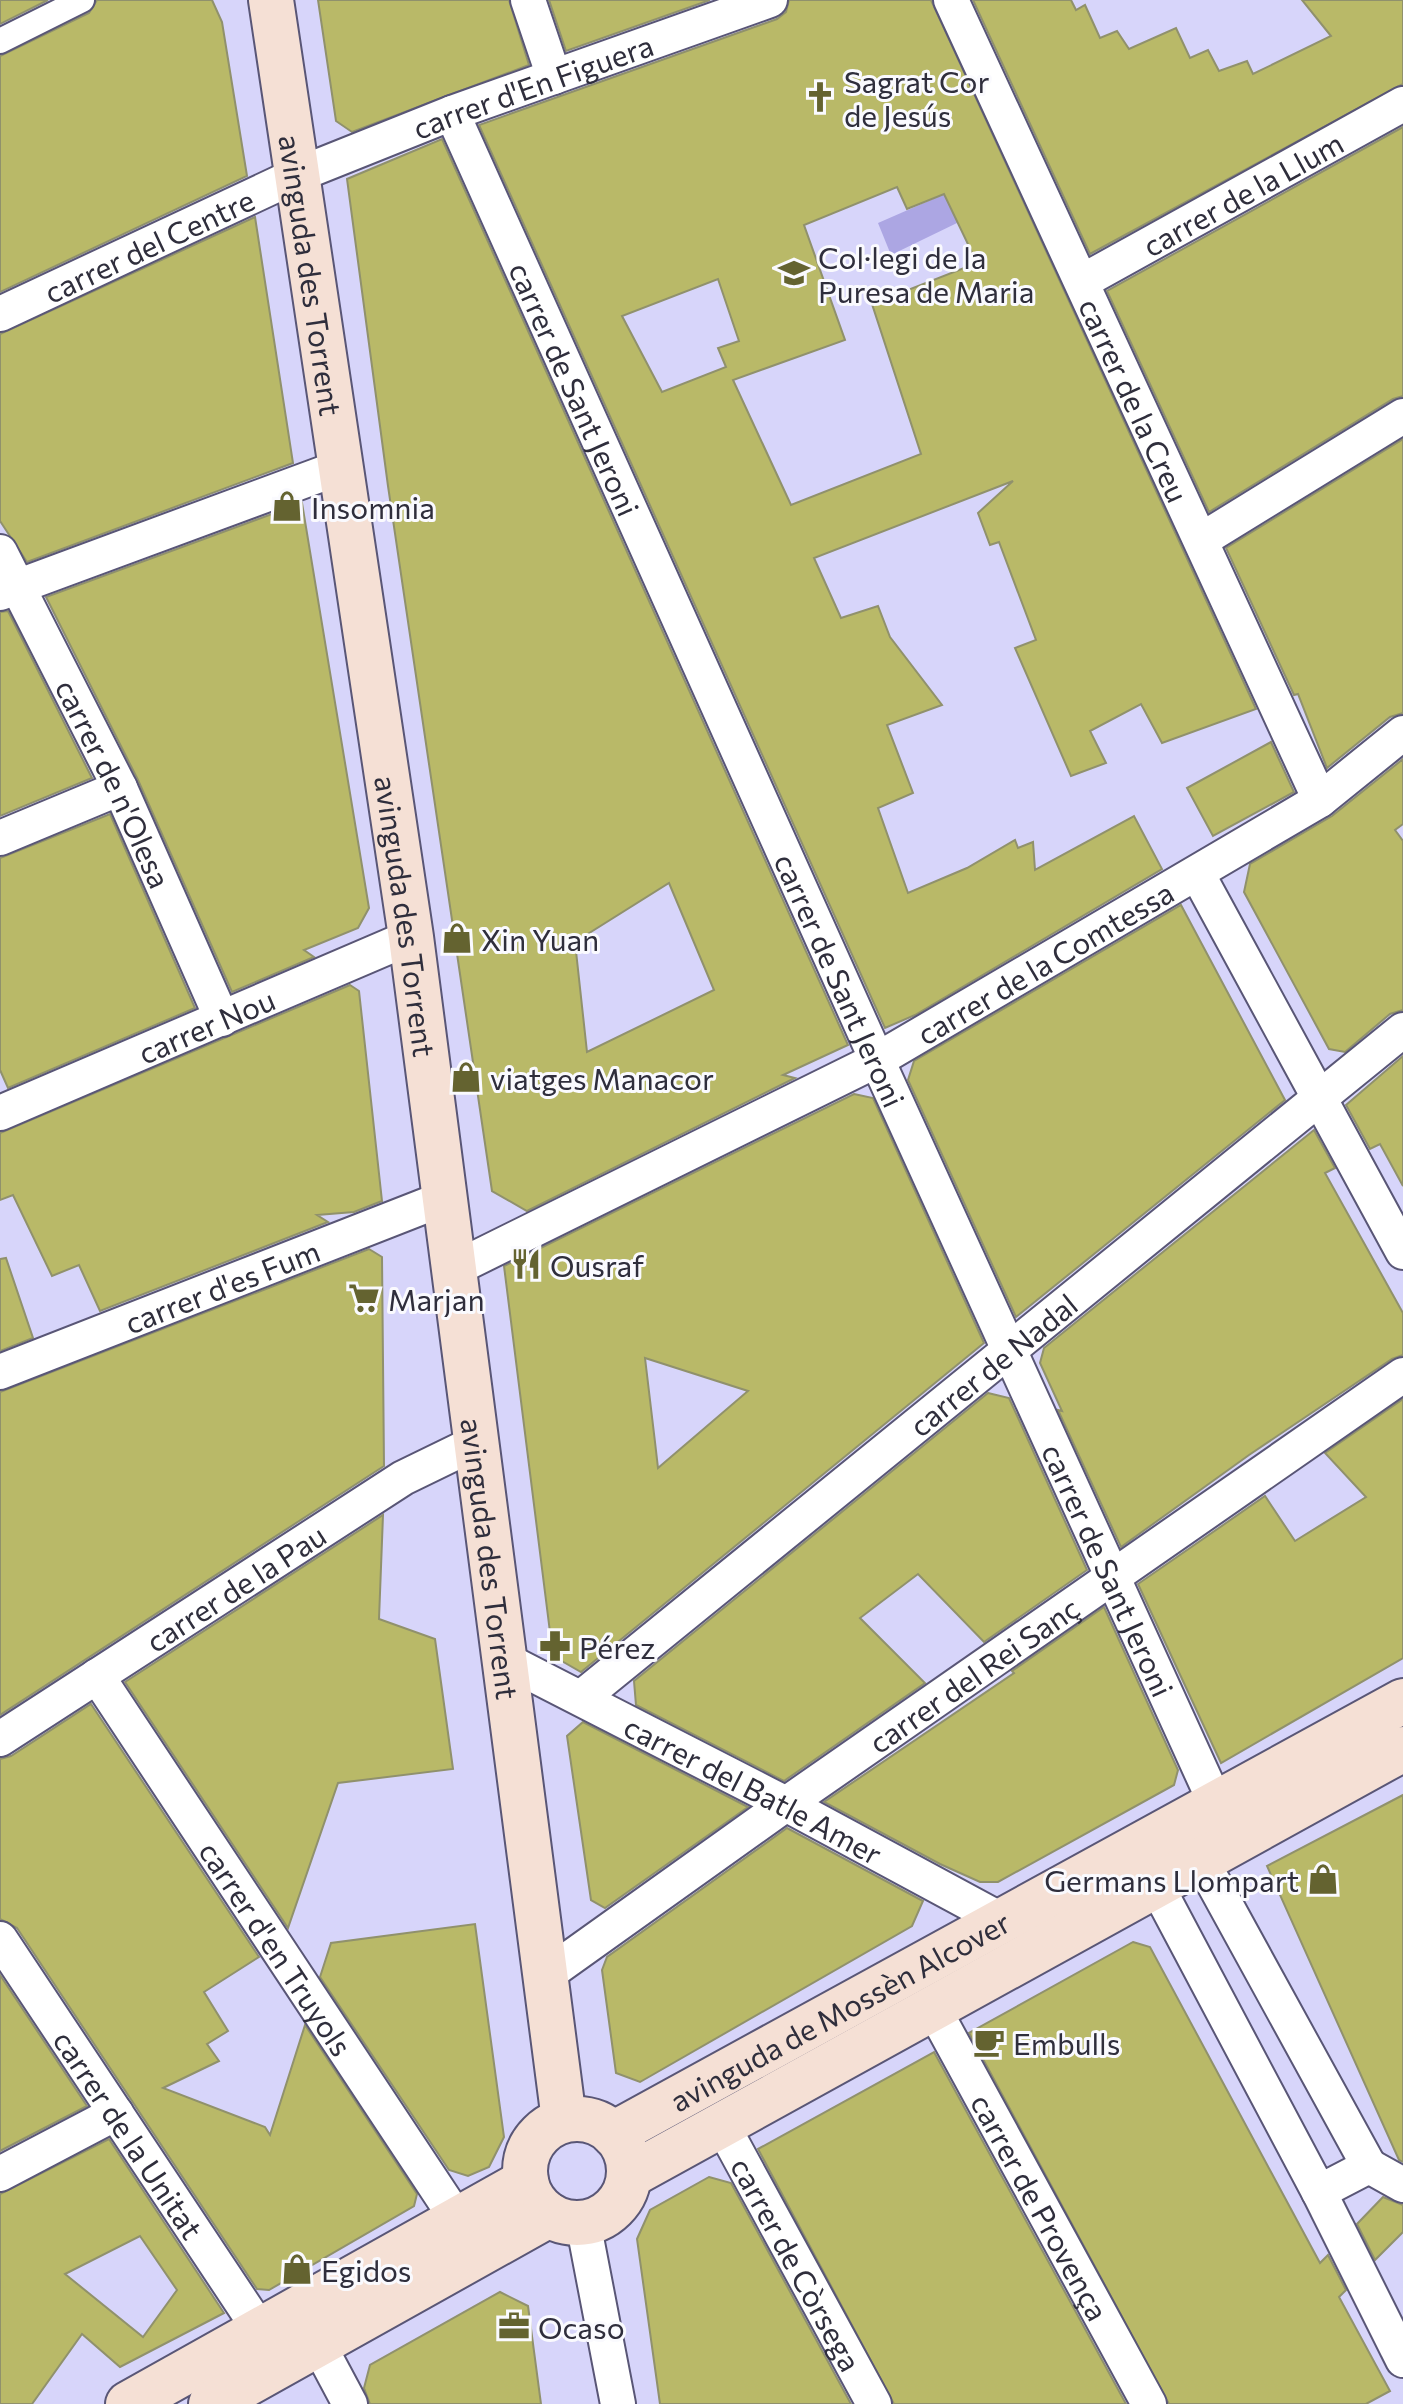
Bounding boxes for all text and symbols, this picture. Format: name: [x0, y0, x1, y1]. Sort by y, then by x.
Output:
street label: carrer d'En Figuera: [407, 25, 658, 146]
place label: Sagrat Cor de Jesús: [844, 62, 989, 133]
church icon: Sagrat Cor de Jesús: [803, 80, 837, 114]
street label: carrer de la Llum: [1136, 123, 1349, 263]
street label: avinguda des Torrent: [273, 132, 351, 418]
street label: carrer del Centre: [38, 180, 259, 309]
place label: Col·legi de la Puresa de Maria: [818, 238, 1034, 309]
street label: carrer de Sant Jeroni: [503, 256, 649, 521]
school or university icon: Col·legi de la Puresa de Maria: [777, 256, 811, 290]
street label: carrer de la Creu: [1072, 292, 1198, 507]
place label: Insomnia: [311, 488, 435, 525]
shop icon: Insomnia: [270, 489, 304, 523]
street label: carrer de n'Olesa: [49, 672, 180, 893]
street label: avinguda des Torrent: [369, 773, 445, 1059]
street label: carrer de Sant Jeroni: [768, 847, 914, 1112]
street label: carrer de la Comtessa: [910, 872, 1179, 1051]
place label: Xin Yuan: [481, 920, 599, 957]
shop icon: Xin Yuan: [440, 921, 474, 955]
street label: carrer Nou: [132, 979, 280, 1070]
place label: viatges Manacor: [490, 1059, 714, 1096]
shop icon: viatges Manacor: [449, 1060, 483, 1094]
street label: carrer d'es Fum: [119, 1231, 324, 1340]
place label: Ousraf: [550, 1246, 644, 1283]
restaurant icon: Ousraf: [509, 1247, 543, 1281]
place label: Marjan: [388, 1280, 485, 1317]
supermarket icon: Marjan: [347, 1281, 381, 1315]
street label: carrer de Nadal: [901, 1285, 1084, 1443]
street label: avinguda des Torrent: [455, 1415, 528, 1701]
street label: carrer de Sant Jeroni: [1036, 1437, 1183, 1702]
street label: carrer de la Pau: [138, 1515, 332, 1659]
street label: carrer del Rei Sanç: [861, 1588, 1085, 1760]
place label: Pérez: [579, 1628, 655, 1665]
pharmacy icon: Pérez: [538, 1629, 572, 1663]
street label: carrer del Batle Amer: [619, 1706, 889, 1871]
street label: carrer d'en Truyols: [193, 1834, 361, 2062]
place label: Germans Llompart: [1044, 1861, 1299, 1898]
shop icon: Germans Llompart: [1306, 1862, 1340, 1896]
street label: avinguda de Mossèn Alcover: [663, 1902, 1016, 2118]
street label: carrer de la Unitat: [47, 2023, 212, 2245]
place label: Embulls: [1013, 2024, 1120, 2061]
cafe icon: Embulls: [972, 2025, 1006, 2059]
street label: carrer de Provença: [964, 2087, 1118, 2326]
street label: carrer de Còrsega: [724, 2151, 871, 2377]
place label: Egidos: [321, 2251, 411, 2288]
shop icon: Egidos: [280, 2252, 314, 2286]
place label: Ocaso: [538, 2308, 625, 2345]
office icon: Ocaso: [497, 2309, 531, 2343]

